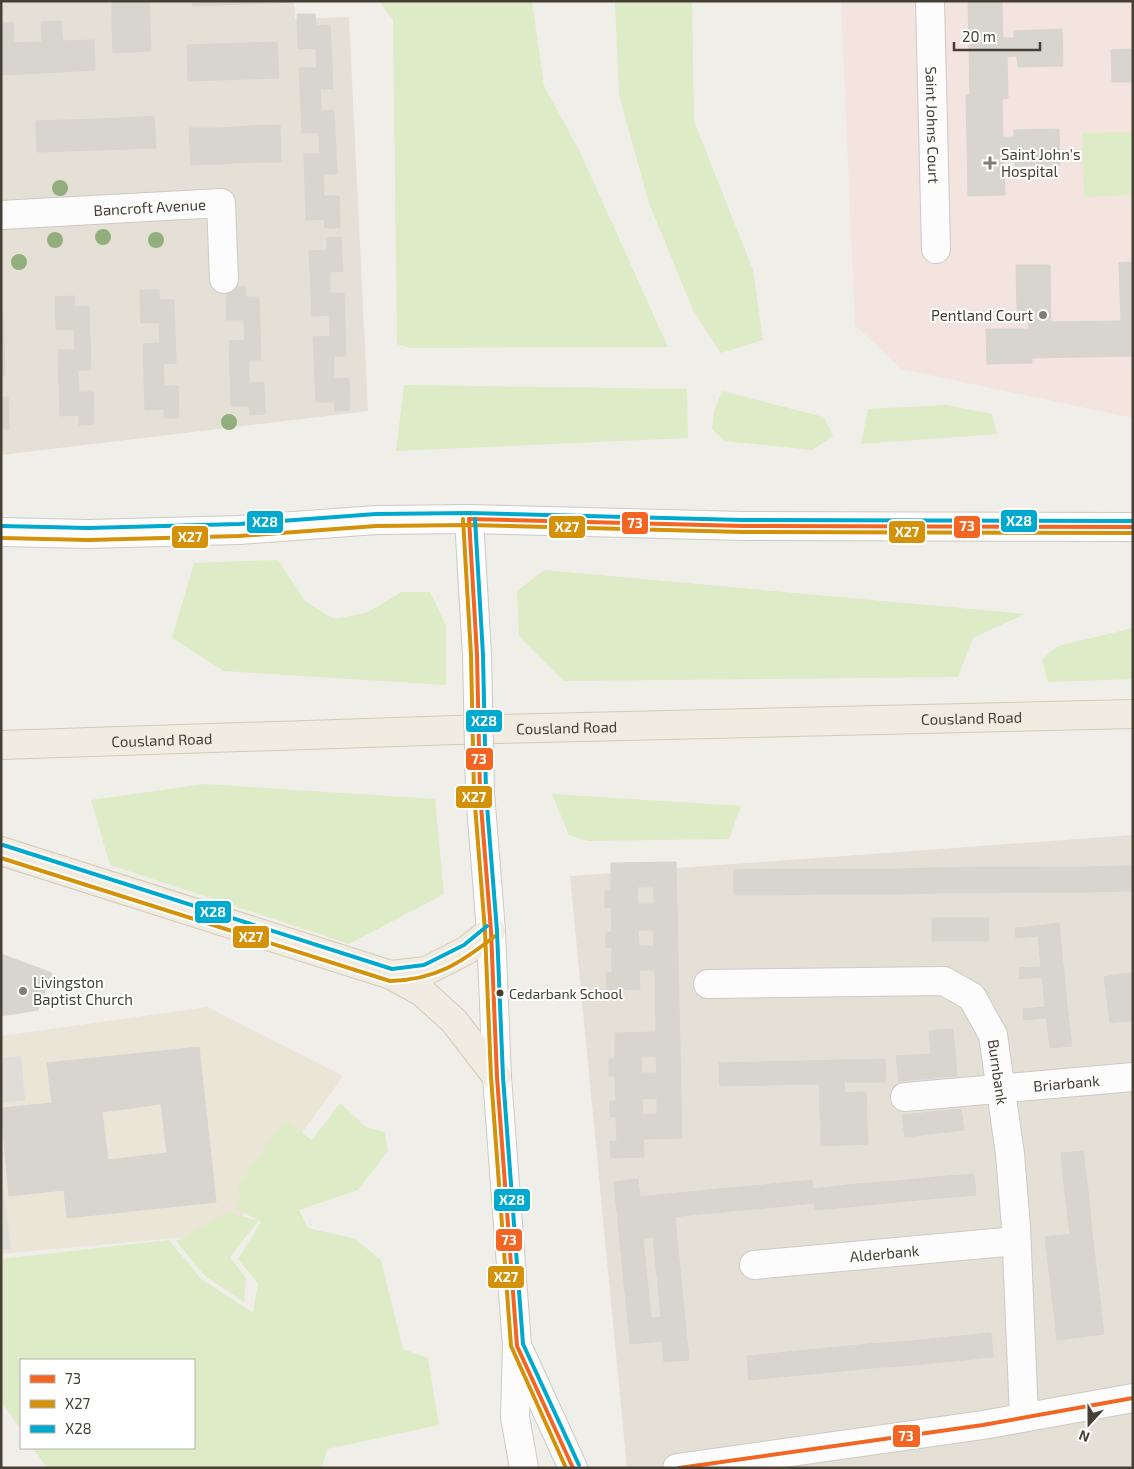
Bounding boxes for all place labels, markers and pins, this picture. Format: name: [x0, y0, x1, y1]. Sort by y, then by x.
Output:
place label: Saint John's Hospital: [1001, 145, 1081, 180]
marker: Saint John's Hospital: [983, 156, 997, 170]
place label: Pentland Court: [931, 306, 1033, 324]
marker: Pentland Court: [1037, 309, 1049, 321]
place label: Livingston Baptist Church: [33, 973, 133, 1008]
marker: Livingston Baptist Church: [17, 985, 29, 997]
place label: Cedarbank School: [509, 985, 623, 1002]
marker: Cedarbank School: [495, 988, 505, 998]

